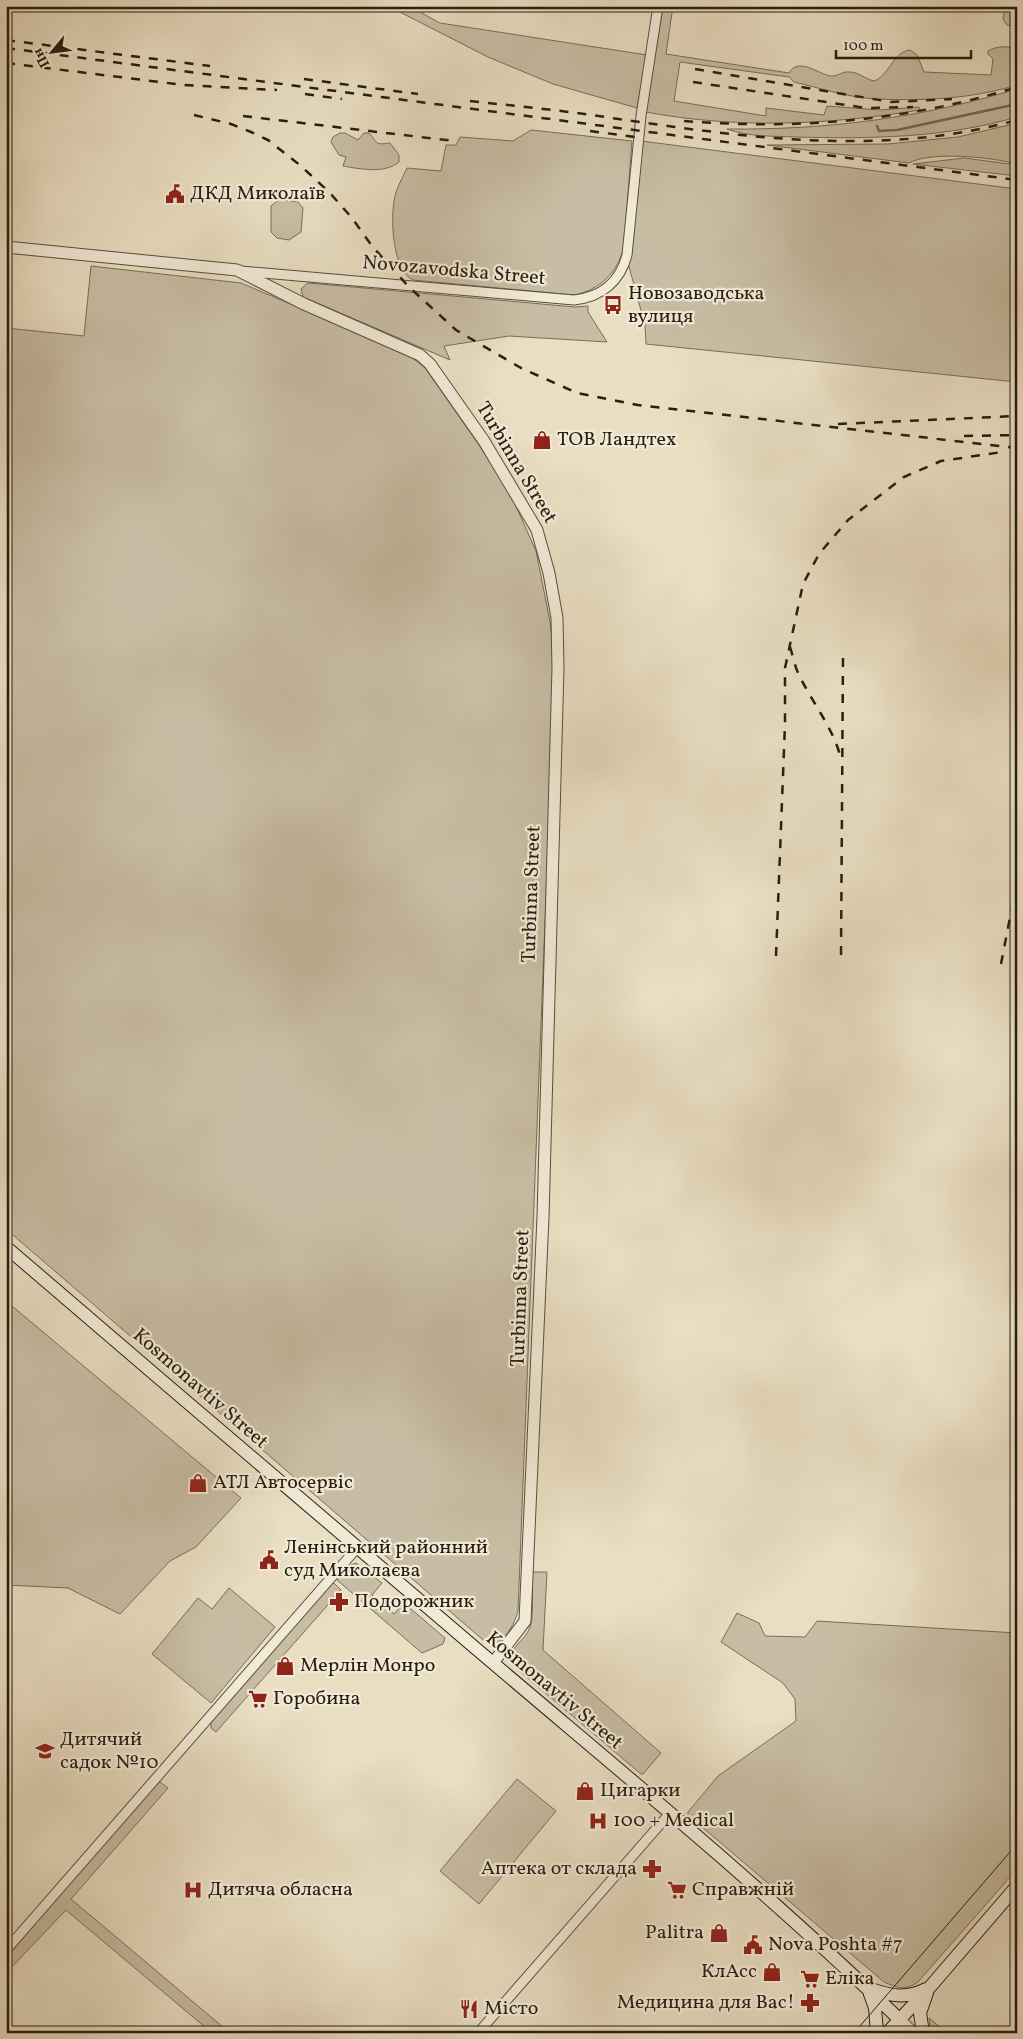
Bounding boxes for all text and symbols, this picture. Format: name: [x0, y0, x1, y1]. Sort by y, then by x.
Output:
north arrow: [28, 28, 78, 78]
scale bar: [836, 28, 970, 60]
text: 100 m: [843, 36, 883, 57]
text: Пн: [29, 44, 55, 71]
place label: ДКД Миколаїв: [190, 180, 325, 208]
public building icon: ДКД Миколаїв: [164, 183, 186, 205]
street label: Novozavodska Street: [361, 249, 547, 293]
place label: Новозаводська вулиця: [628, 280, 764, 331]
bus stop icon: Новозаводська вулиця: [602, 294, 624, 316]
street label: Turbinna Street: [469, 397, 563, 529]
place label: ТОВ Ландтех: [557, 426, 676, 454]
shop icon: ТОВ Ландтех: [531, 429, 553, 451]
street label: Turbinna Street: [516, 825, 548, 963]
street label: Turbinna Street: [505, 1229, 537, 1367]
street label: Kosmonavtiv Street: [126, 1322, 274, 1456]
place label: АТЛ Автосервіс: [213, 1469, 353, 1497]
shop icon: АТЛ Автосервіс: [187, 1472, 209, 1494]
place label: Ленінський районний суд Миколаєва: [284, 1534, 488, 1585]
public building icon: Ленінський районний суд Миколаєва: [258, 1549, 280, 1571]
place label: Подорожник: [354, 1588, 474, 1616]
pharmacy icon: Подорожник: [328, 1591, 350, 1613]
street label: Kosmonavtiv Street: [479, 1625, 629, 1757]
place label: Мерлін Монро: [300, 1652, 435, 1680]
shop icon: Мерлін Монро: [274, 1655, 296, 1677]
place label: Горобина: [273, 1685, 360, 1713]
supermarket icon: Горобина: [247, 1688, 269, 1710]
place label: Дитячий садок №10: [60, 1726, 159, 1777]
school or university icon: Дитячий садок №10: [34, 1740, 56, 1762]
place label: Цигарки: [600, 1777, 680, 1805]
shop icon: Цигарки: [574, 1780, 596, 1802]
place label: 100 + Medical: [613, 1807, 734, 1835]
hospital icon: 100 + Medical: [587, 1810, 609, 1832]
place label: Аптека от склада: [481, 1855, 637, 1883]
pharmacy icon: Аптека от склада: [641, 1858, 663, 1880]
place label: Дитяча обласна: [208, 1876, 353, 1904]
place label: Справжній: [692, 1876, 794, 1904]
hospital icon: Дитяча обласна: [182, 1879, 204, 1901]
supermarket icon: Справжній: [666, 1879, 688, 1901]
place label: Palitra: [645, 1919, 704, 1947]
shop icon: Palitra: [708, 1922, 730, 1944]
place label: Nova Poshta #7: [768, 1931, 903, 1959]
public building icon: Nova Poshta #7: [742, 1934, 764, 1956]
place label: КлАсс: [701, 1958, 757, 1986]
shop icon: КлАсс: [761, 1961, 783, 1983]
place label: Еліка: [825, 1965, 875, 1993]
supermarket icon: Еліка: [799, 1968, 821, 1990]
place label: Медицина для Вас!: [617, 1989, 795, 2017]
pharmacy icon: Медицина для Вас!: [799, 1992, 821, 2014]
place label: Місто: [484, 1995, 538, 2023]
restaurant icon: Місто: [458, 1998, 480, 2020]

